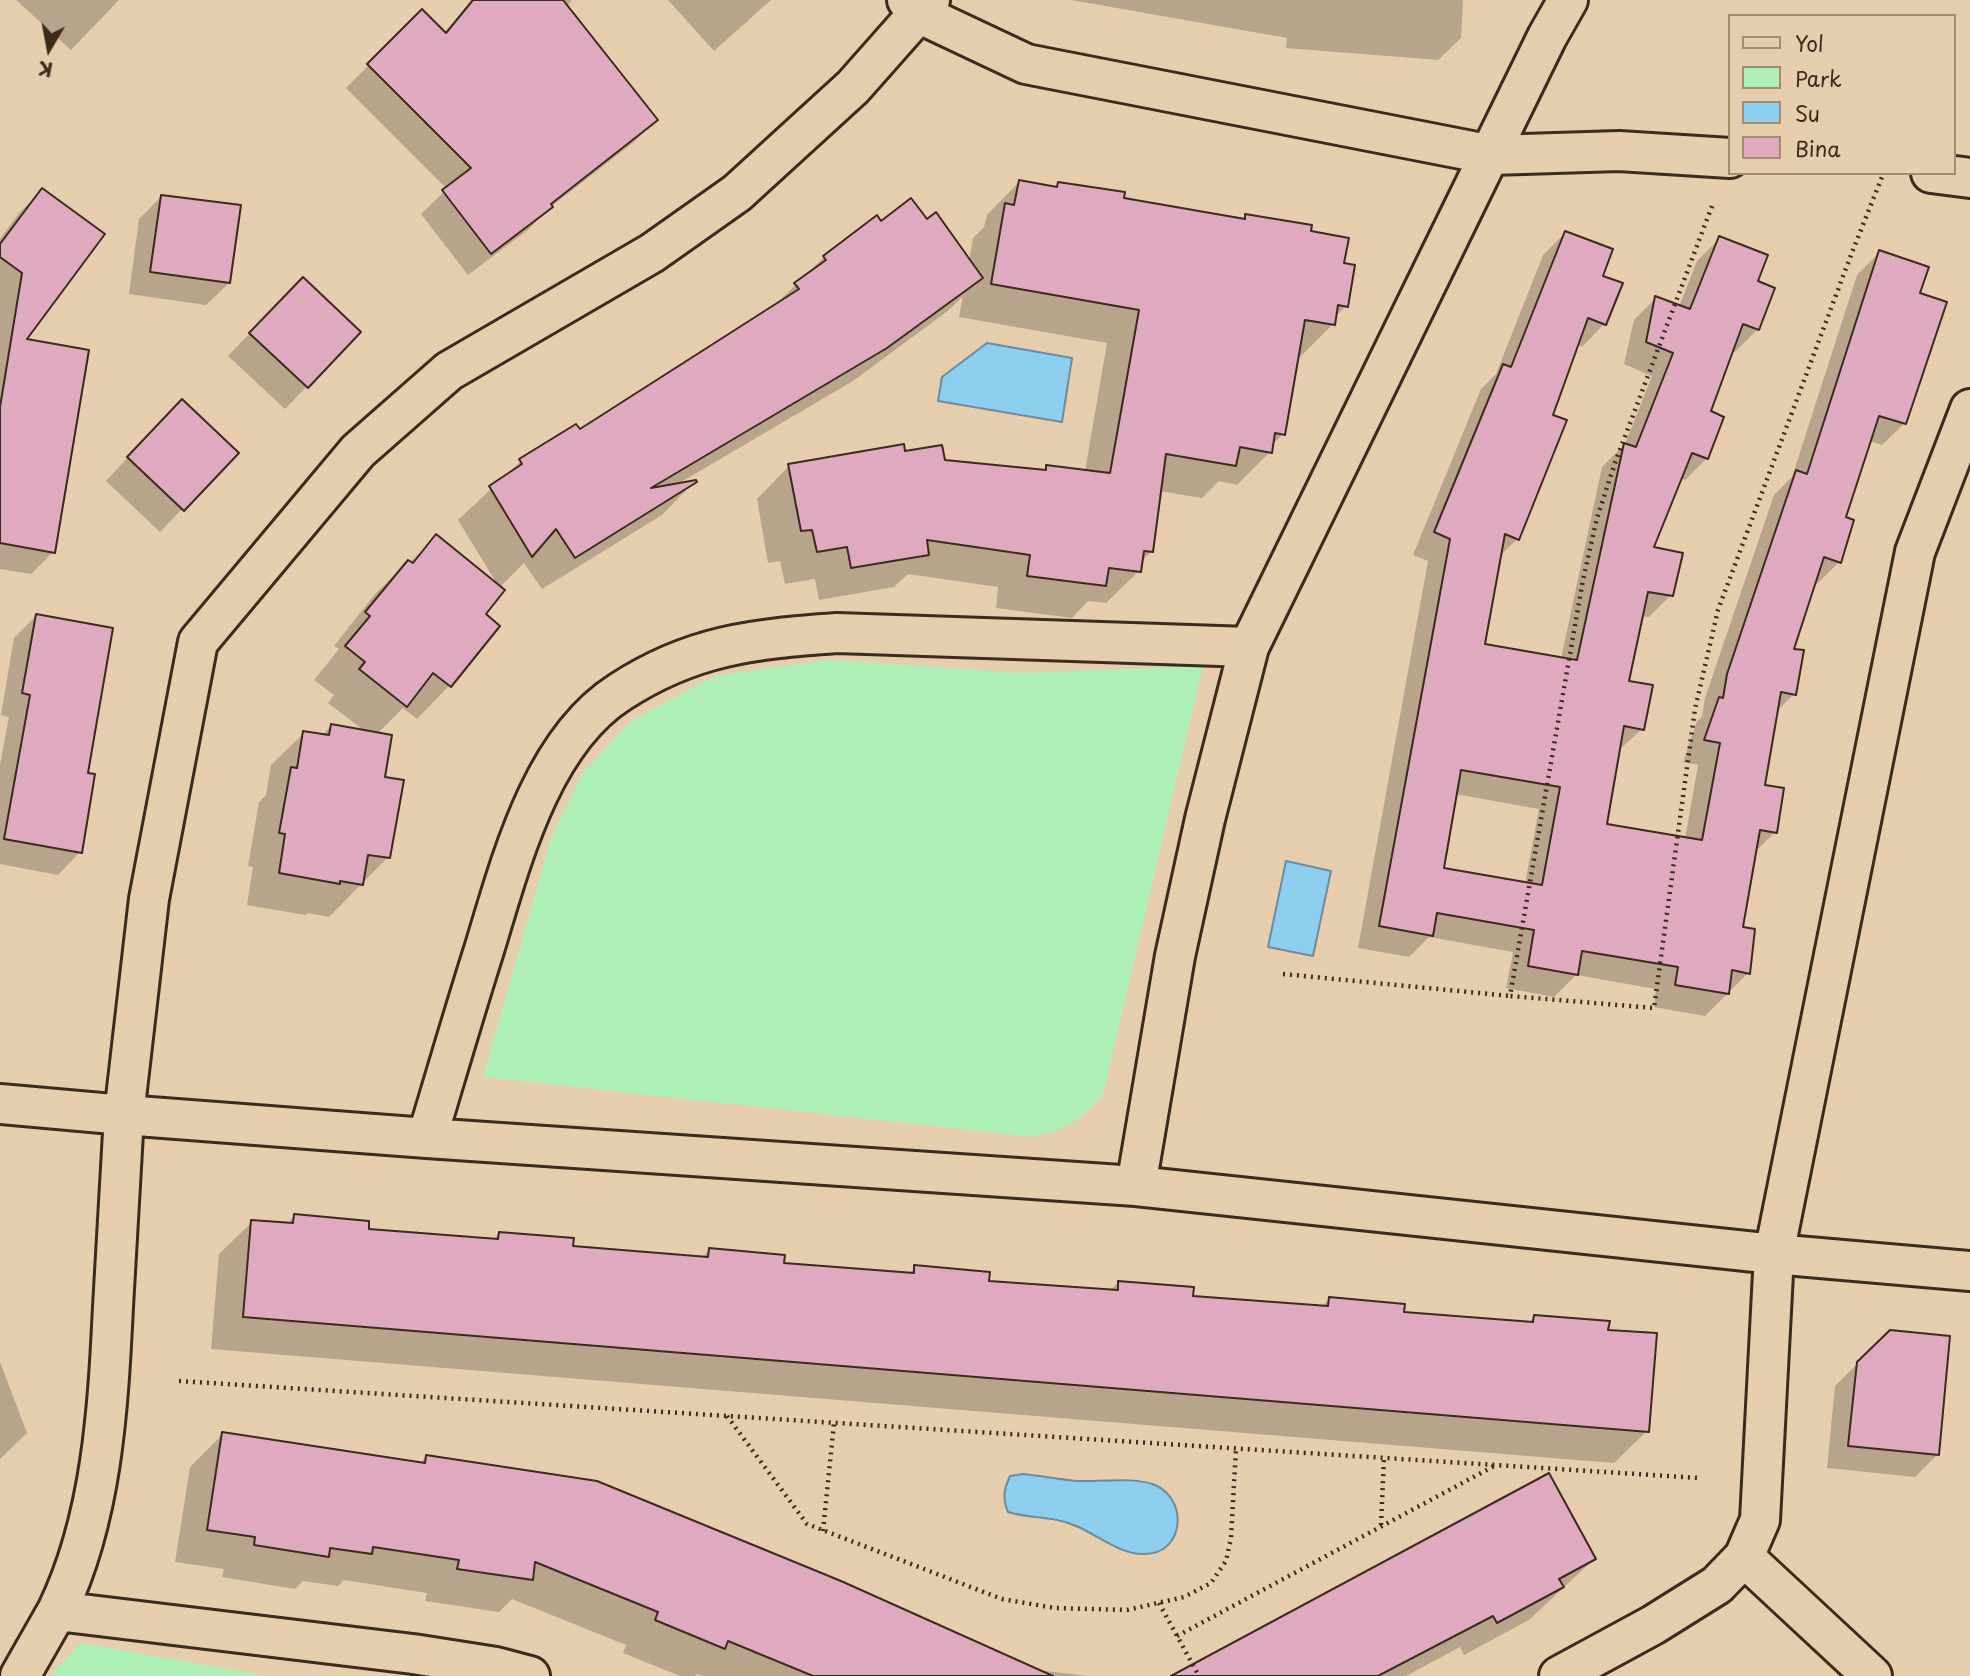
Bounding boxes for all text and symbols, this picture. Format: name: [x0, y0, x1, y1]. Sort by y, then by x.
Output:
north arrow: [14, 14, 84, 84]
legend: [1728, 14, 1956, 175]
text: Yol: [1795, 27, 1824, 59]
text: K: [36, 55, 55, 85]
text: Park: [1795, 62, 1842, 94]
text: Su: [1795, 97, 1820, 129]
text: Bina: [1795, 132, 1840, 164]

